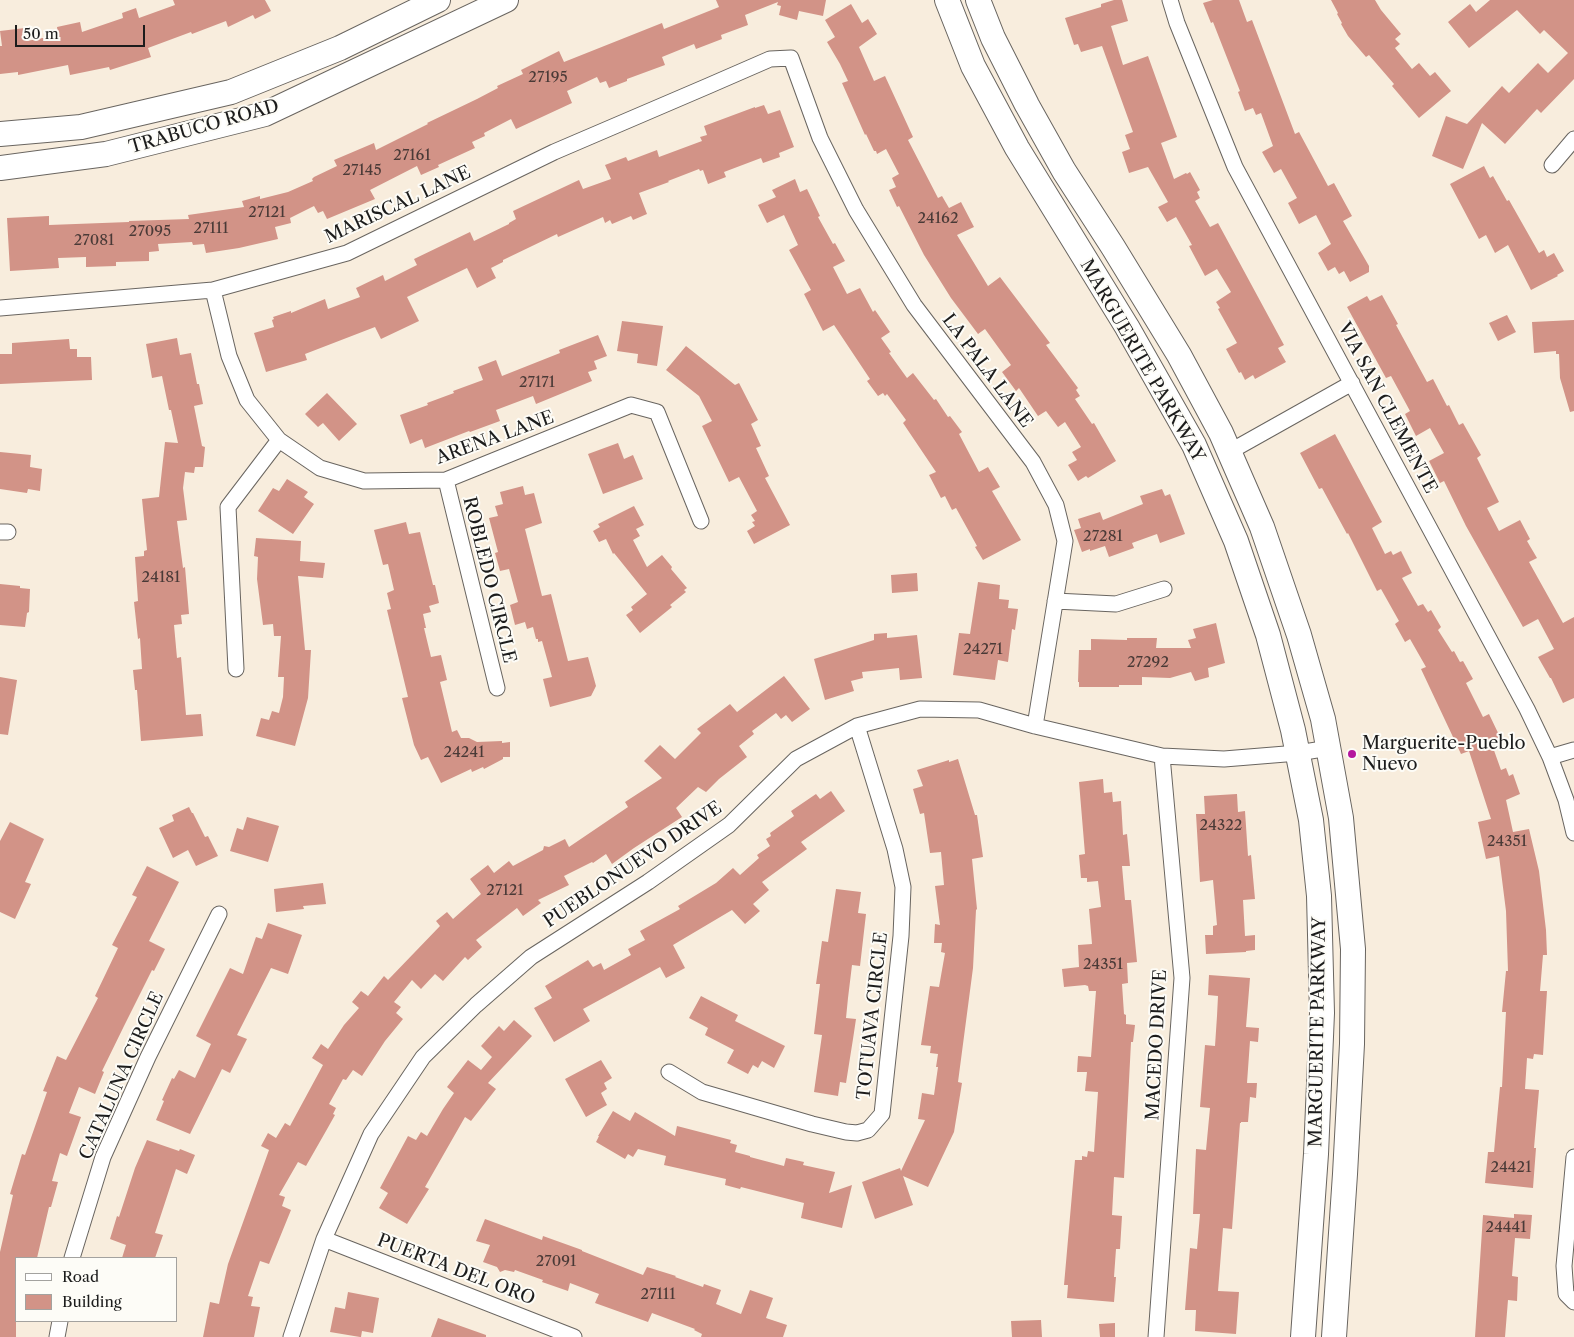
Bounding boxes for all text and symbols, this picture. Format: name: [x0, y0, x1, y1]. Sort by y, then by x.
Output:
scale bar: [18, 15, 148, 47]
text: 50 m: [23, 24, 59, 43]
house number: 27195: [528, 69, 568, 87]
street label: TRABUCO ROAD: [126, 95, 282, 159]
house number: 27161: [393, 147, 431, 165]
street label: MARISCAL LANE: [322, 162, 474, 248]
house number: 27145: [342, 162, 382, 180]
house number: 27121: [248, 204, 286, 222]
house number: 24162: [917, 210, 959, 228]
house number: 27111: [194, 220, 228, 238]
house number: 27095: [129, 223, 171, 241]
house number: 27081: [74, 232, 114, 250]
street label: MARGUERITE PARKWAY: [1075, 256, 1209, 466]
street label: LA PALA LANE: [937, 310, 1037, 432]
street label: VIA SAN CLEMENTE: [1333, 319, 1441, 497]
house number: 27171: [519, 374, 555, 392]
street label: ARENA LANE: [433, 407, 557, 469]
street label: ROBLEDO CIRCLE: [458, 495, 520, 665]
house number: 27281: [1083, 528, 1123, 546]
house number: 24181: [142, 569, 180, 587]
house number: 24271: [963, 641, 1003, 659]
house number: 27292: [1127, 654, 1169, 672]
place label: Marguerite-Pueblo Nuevo: [1362, 733, 1526, 776]
house number: 24241: [444, 744, 484, 762]
marker: Marguerite-Pueblo Nuevo: [1346, 748, 1358, 760]
street label: PUEBLONUEVO DRIVE: [540, 797, 726, 933]
house number: 24322: [1200, 817, 1242, 835]
house number: 24351: [1487, 833, 1527, 851]
house number: 27121: [486, 882, 524, 900]
street label: MARGUERITE PARKWAY: [1305, 917, 1331, 1147]
street label: TOTUAVA CIRCLE: [853, 931, 893, 1101]
house number: 24351: [1083, 956, 1123, 974]
street label: MACEDO DRIVE: [1142, 969, 1172, 1121]
street label: CATALUNA CIRCLE: [75, 989, 169, 1163]
house number: 24421: [1491, 1159, 1531, 1177]
house number: 24441: [1486, 1219, 1526, 1237]
street label: PUERTA DEL ORO: [374, 1230, 538, 1310]
house number: 27091: [536, 1253, 576, 1271]
legend: [15, 1257, 178, 1322]
text: Road: [62, 1267, 99, 1286]
house number: 27111: [641, 1286, 675, 1304]
text: Building: [62, 1292, 122, 1311]

